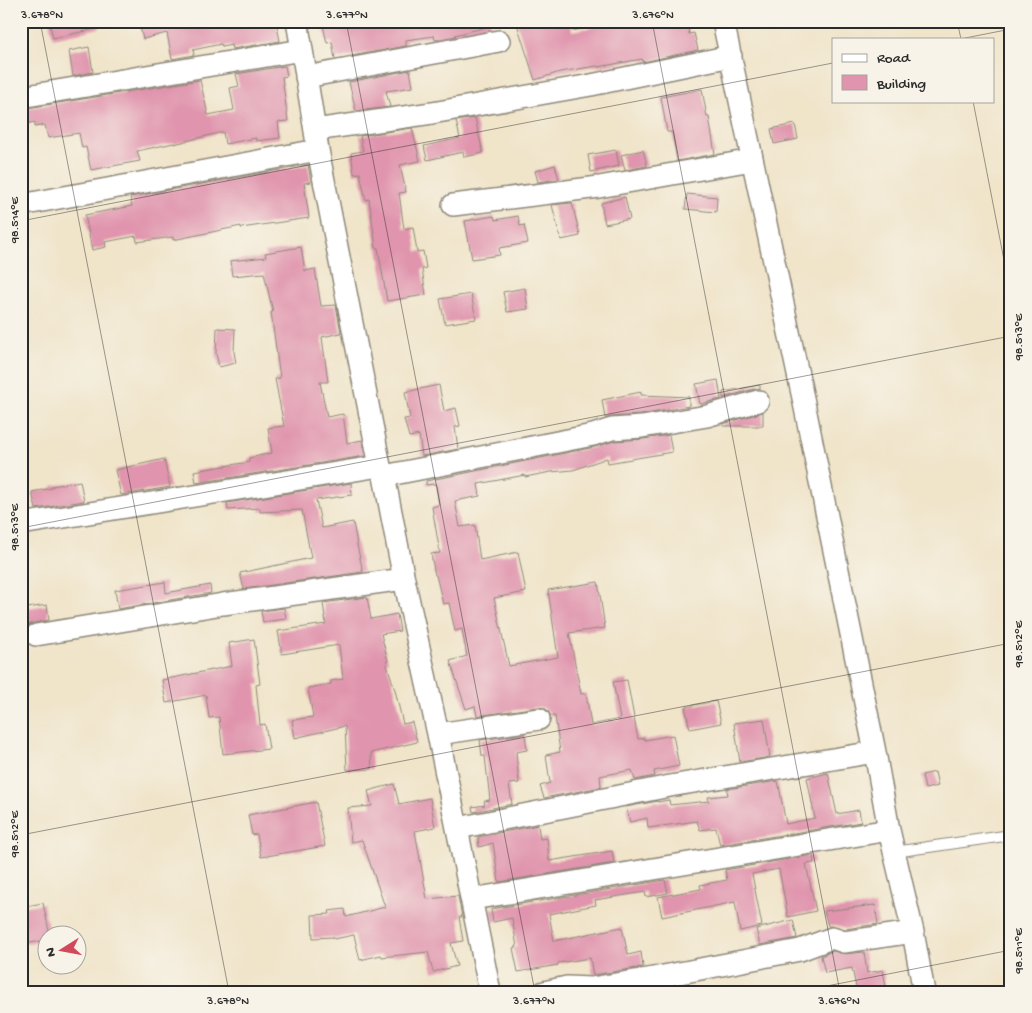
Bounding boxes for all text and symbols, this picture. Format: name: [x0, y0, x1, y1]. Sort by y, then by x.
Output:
text: 3.678°N: [20, 9, 63, 23]
text: 3.677°N: [325, 9, 368, 23]
text: 3.676°N: [631, 9, 674, 23]
legend: [832, 38, 994, 102]
text: Road: [877, 50, 911, 68]
text: Building: [876, 76, 926, 94]
text: 98.514°E: [9, 196, 23, 244]
text: 98.513°E: [1013, 313, 1027, 361]
text: 98.513°E: [9, 503, 23, 551]
text: 98.512°E: [1013, 620, 1027, 668]
text: 98.512°E: [9, 810, 23, 858]
north arrow: [38, 926, 88, 976]
text: 98.511°E: [1013, 928, 1027, 975]
text: N: [42, 946, 61, 958]
text: 3.678°N: [206, 995, 249, 1009]
text: 3.677°N: [512, 995, 555, 1009]
text: 3.676°N: [817, 995, 860, 1009]

